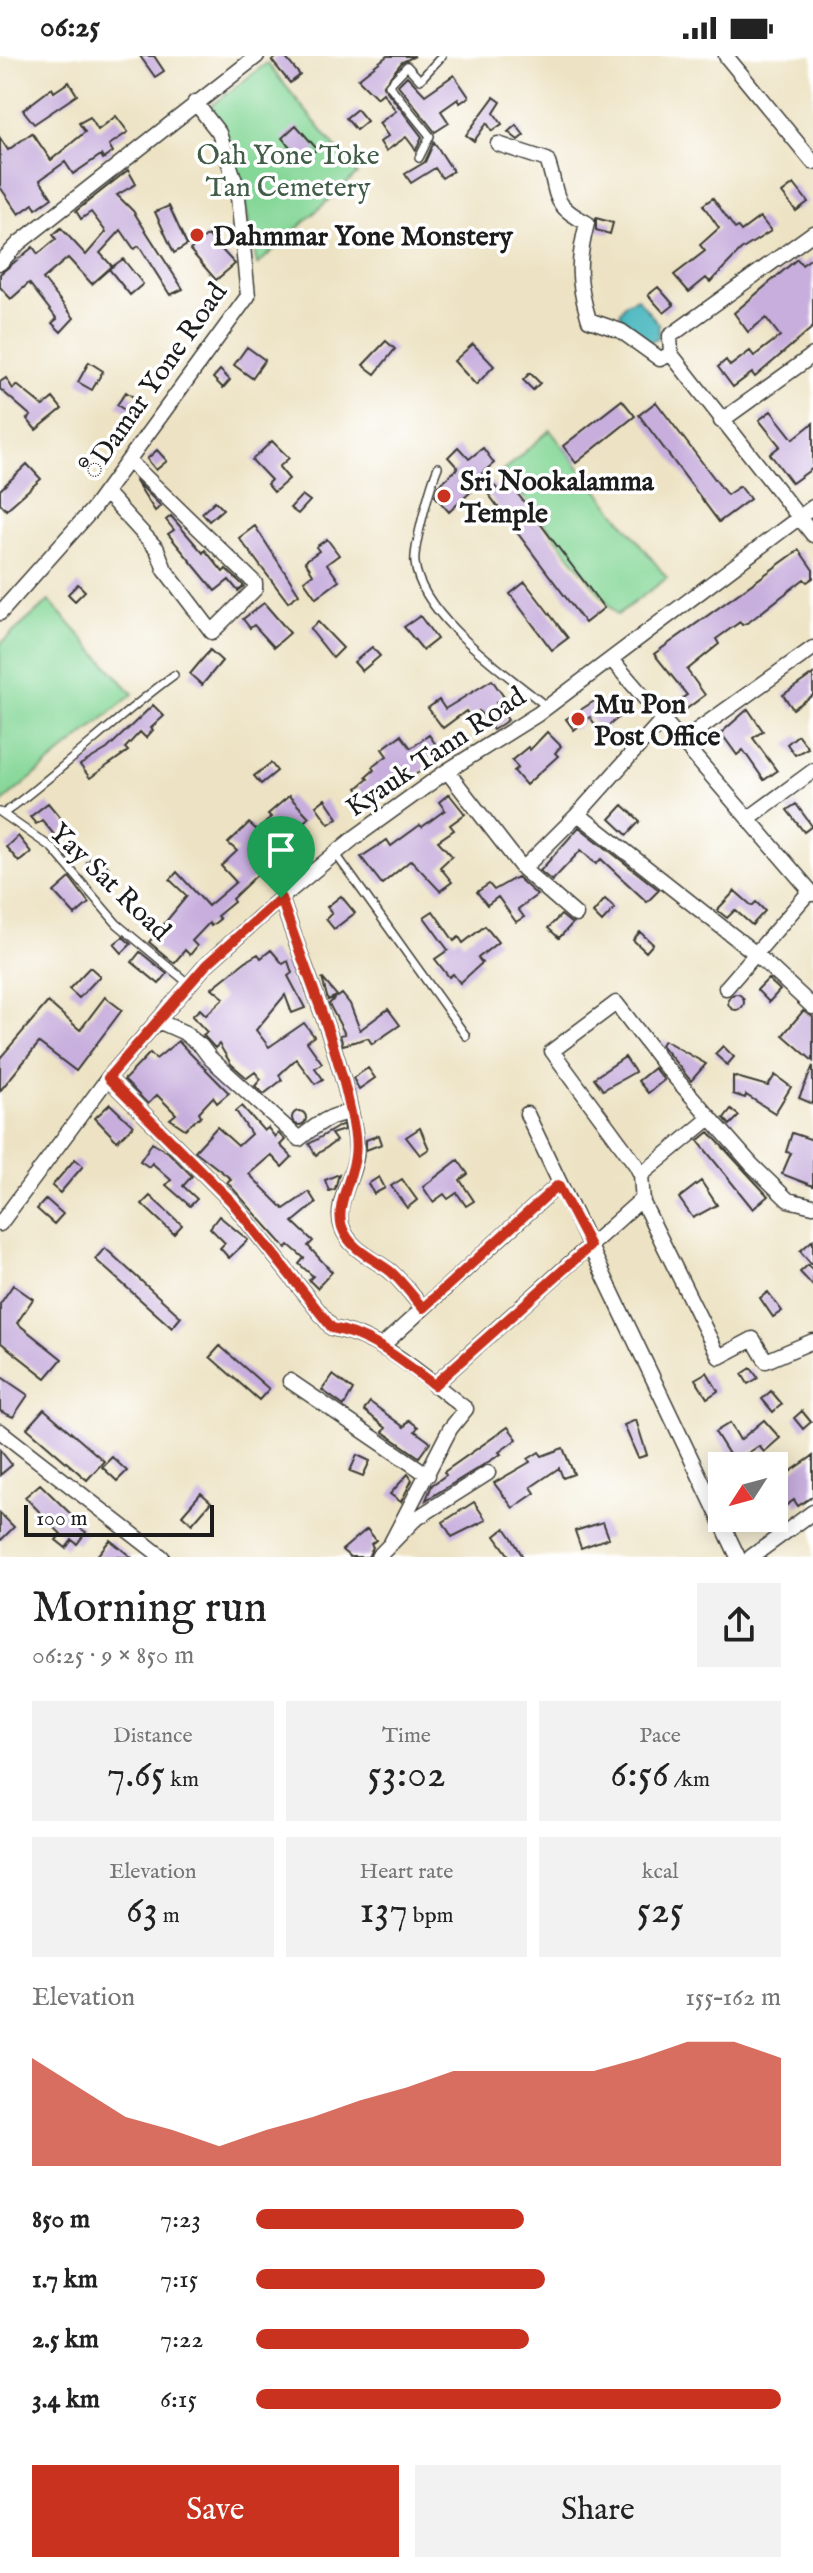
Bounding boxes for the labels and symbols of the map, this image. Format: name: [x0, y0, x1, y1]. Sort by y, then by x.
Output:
park label: Oah Yone Toke Tan Cemetery: [196, 139, 380, 206]
place label: Dahmmar Yone Monstery: [213, 220, 514, 255]
marker: Dahmmar Yone Monstery: [188, 226, 206, 244]
street label: ီDamar Yone Road: [74, 276, 236, 486]
place label: Sri Nookalamma Temple: [459, 465, 655, 532]
marker: Sri Nookalamma Temple: [435, 487, 453, 505]
street label: Kyauk Tann Road: [340, 680, 533, 826]
place label: Mu Pon Post Office: [594, 688, 720, 755]
marker: Mu Pon Post Office: [569, 710, 587, 728]
street label: Yay Sat Road: [41, 816, 177, 949]
pin: [247, 816, 315, 898]
north arrow: [708, 1452, 788, 1532]
scale bar: [24, 1501, 214, 1537]

